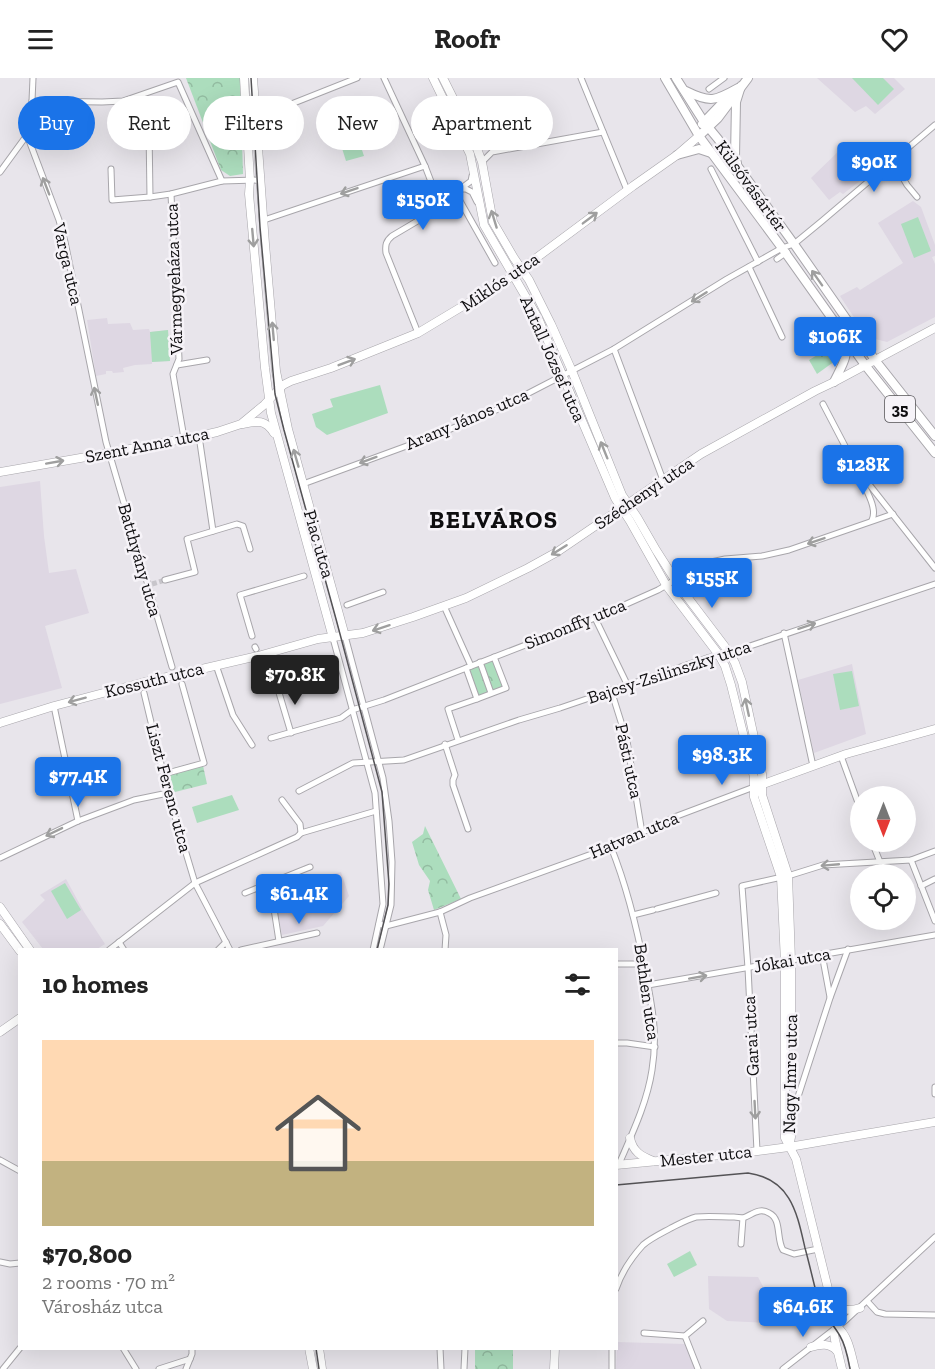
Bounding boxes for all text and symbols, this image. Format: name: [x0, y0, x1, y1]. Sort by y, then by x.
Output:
icon: menu: [24, 23, 57, 56]
text: Roofr: [434, 23, 501, 55]
icon: heart: [878, 23, 911, 56]
chip: Buy: [18, 96, 95, 150]
chip: Rent: [107, 96, 191, 150]
chip: Filters: [203, 96, 304, 150]
chip: New: [316, 96, 399, 150]
chip: Apartment: [411, 96, 553, 150]
street label: Külsővásártér: [710, 136, 792, 236]
pin: $90K: [838, 142, 910, 193]
text: $90K: [851, 149, 897, 173]
one-way arrow: [40, 178, 51, 196]
pin: $150K: [381, 180, 465, 231]
one-way arrow: [340, 187, 359, 198]
text: $150K: [396, 187, 450, 211]
street label: Vármegyeháza utca: [160, 202, 188, 356]
one-way arrow: [488, 210, 499, 229]
one-way arrow: [582, 211, 598, 224]
street label: Varga utca: [48, 220, 88, 307]
one-way arrow: [248, 228, 259, 248]
street label: Miklós utca: [457, 248, 544, 316]
one-way arrow: [811, 270, 823, 286]
one-way arrow: [691, 291, 708, 303]
street label: Antall József utca: [515, 292, 591, 426]
pin: $106K: [793, 317, 877, 368]
one-way arrow: [267, 321, 278, 341]
text: $106K: [808, 324, 862, 348]
one-way arrow: [337, 356, 356, 367]
street label: Arany János utca: [402, 383, 532, 455]
one-way arrow: [90, 387, 101, 406]
road number: 35: [885, 396, 915, 422]
street label: Szent Anna utca: [83, 422, 211, 468]
one-way arrow: [598, 442, 609, 460]
pin: $128K: [821, 445, 905, 496]
one-way arrow: [290, 449, 301, 468]
street label: Széchenyi utca: [590, 452, 698, 534]
text: $128K: [837, 452, 889, 476]
one-way arrow: [360, 455, 378, 466]
one-way arrow: [44, 457, 64, 468]
street label: Batthyány utca: [113, 501, 167, 620]
district label: BELVÁROS: [429, 505, 559, 534]
street label: Piac utca: [299, 507, 339, 581]
one-way arrow: [807, 536, 826, 547]
one-way arrow: [551, 543, 568, 556]
pin: $155K: [670, 558, 754, 609]
text: $155K: [686, 565, 738, 589]
street label: Simonffy utca: [521, 594, 629, 654]
one-way arrow: [797, 619, 816, 630]
one-way arrow: [372, 623, 391, 634]
street label: Bajcsy-Zsilinszky utca: [584, 635, 754, 709]
pin: $70.8K: [246, 655, 344, 706]
street label: Kossuth utca: [102, 657, 206, 703]
text: $70.8K: [265, 662, 325, 686]
one-way arrow: [68, 695, 87, 706]
one-way arrow: [741, 697, 753, 716]
street label: Liszt Ferenc utca: [141, 721, 197, 855]
street label: Pásti utca: [610, 721, 648, 801]
pin: $98.3K: [673, 735, 771, 786]
text: $98.3K: [692, 742, 752, 766]
pin: $77.4K: [29, 757, 127, 808]
text: $77.4K: [49, 764, 107, 788]
north arrow: [850, 786, 916, 852]
map controls: [850, 786, 916, 930]
street label: Hatvan utca: [586, 806, 682, 864]
one-way arrow: [45, 827, 63, 839]
one-way arrow: [820, 860, 840, 871]
button: locate: [850, 864, 916, 930]
pin: $61.4K: [250, 874, 348, 925]
text: $61.4K: [270, 881, 328, 905]
street label: Bethlen utca: [629, 942, 665, 1042]
street label: Jókai utca: [752, 942, 833, 978]
text: 10 homes: [42, 968, 148, 1000]
icon: filters: [561, 968, 594, 1001]
one-way arrow: [688, 971, 707, 982]
street label: Garai utca: [738, 995, 764, 1077]
street label: Nagy Imre utca: [778, 1014, 802, 1134]
icon: home: [264, 1079, 372, 1187]
one-way arrow: [750, 1100, 761, 1120]
street label: Mester utca: [659, 1140, 753, 1172]
text: $70,800: [42, 1238, 132, 1270]
text: 2 rooms · 70 m²: [42, 1270, 175, 1294]
pin: $64.6K: [754, 1287, 852, 1338]
text: Városház utca: [42, 1294, 163, 1318]
text: $64.6K: [773, 1294, 833, 1318]

